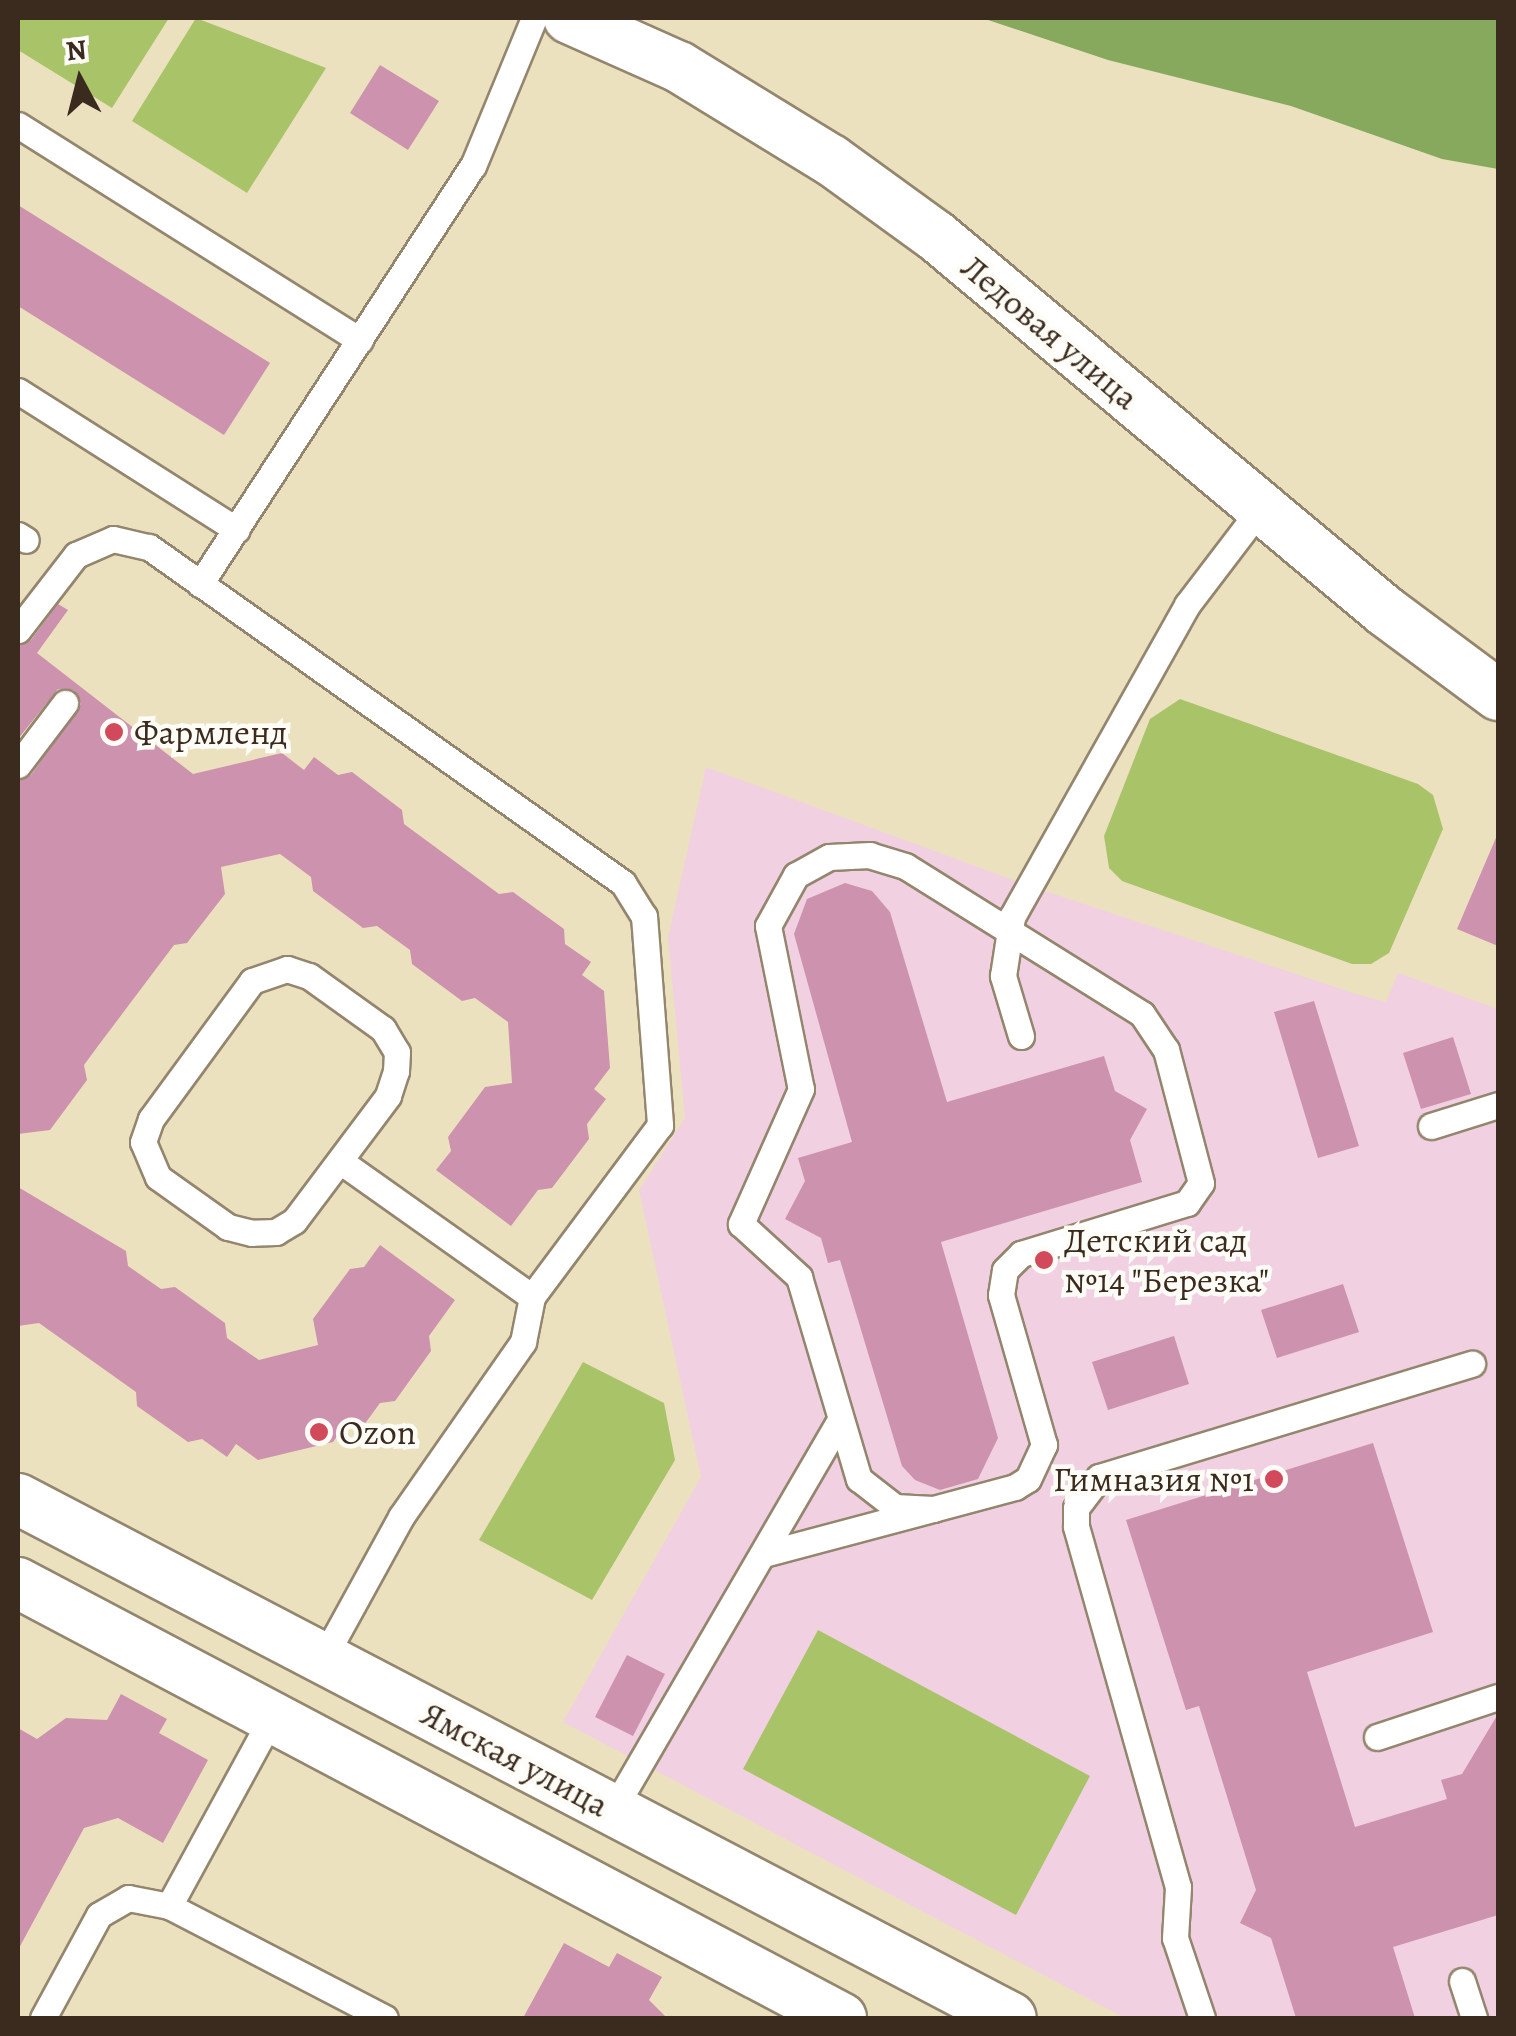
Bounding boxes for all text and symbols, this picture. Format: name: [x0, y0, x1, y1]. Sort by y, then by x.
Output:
north arrow: [30, 30, 130, 130]
text: N: [64, 30, 89, 70]
street label: Ледовая улица: [953, 246, 1147, 418]
place label: Фармленд: [134, 711, 288, 753]
marker: Фармленд: [103, 721, 125, 743]
place label: Детский сад №14 "Березка": [1064, 1219, 1270, 1301]
marker: Детский сад №14 "Березка": [1033, 1249, 1055, 1271]
place label: Ozon: [339, 1411, 416, 1453]
marker: Ozon: [308, 1421, 330, 1443]
place label: Гимназия №1: [1053, 1458, 1254, 1500]
marker: Гимназия №1: [1263, 1468, 1285, 1490]
street label: Ямская улица: [414, 1692, 616, 1826]

